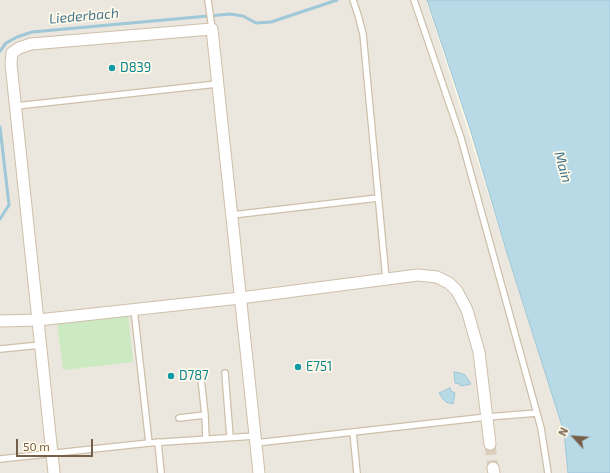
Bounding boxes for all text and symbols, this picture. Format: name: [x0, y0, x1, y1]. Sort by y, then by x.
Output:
water label: Liederbach: [48, 5, 120, 27]
place label: D839: [120, 60, 151, 76]
marker: D839: [107, 63, 117, 73]
water label: Main: [551, 149, 575, 185]
place label: E751: [306, 359, 332, 375]
marker: E751: [293, 362, 303, 372]
place label: D787: [179, 368, 209, 384]
marker: D787: [166, 371, 176, 381]
north arrow: [554, 417, 594, 457]
text: N: [555, 425, 570, 438]
scale bar: [18, 431, 95, 457]
text: 50 m: [23, 439, 50, 453]

